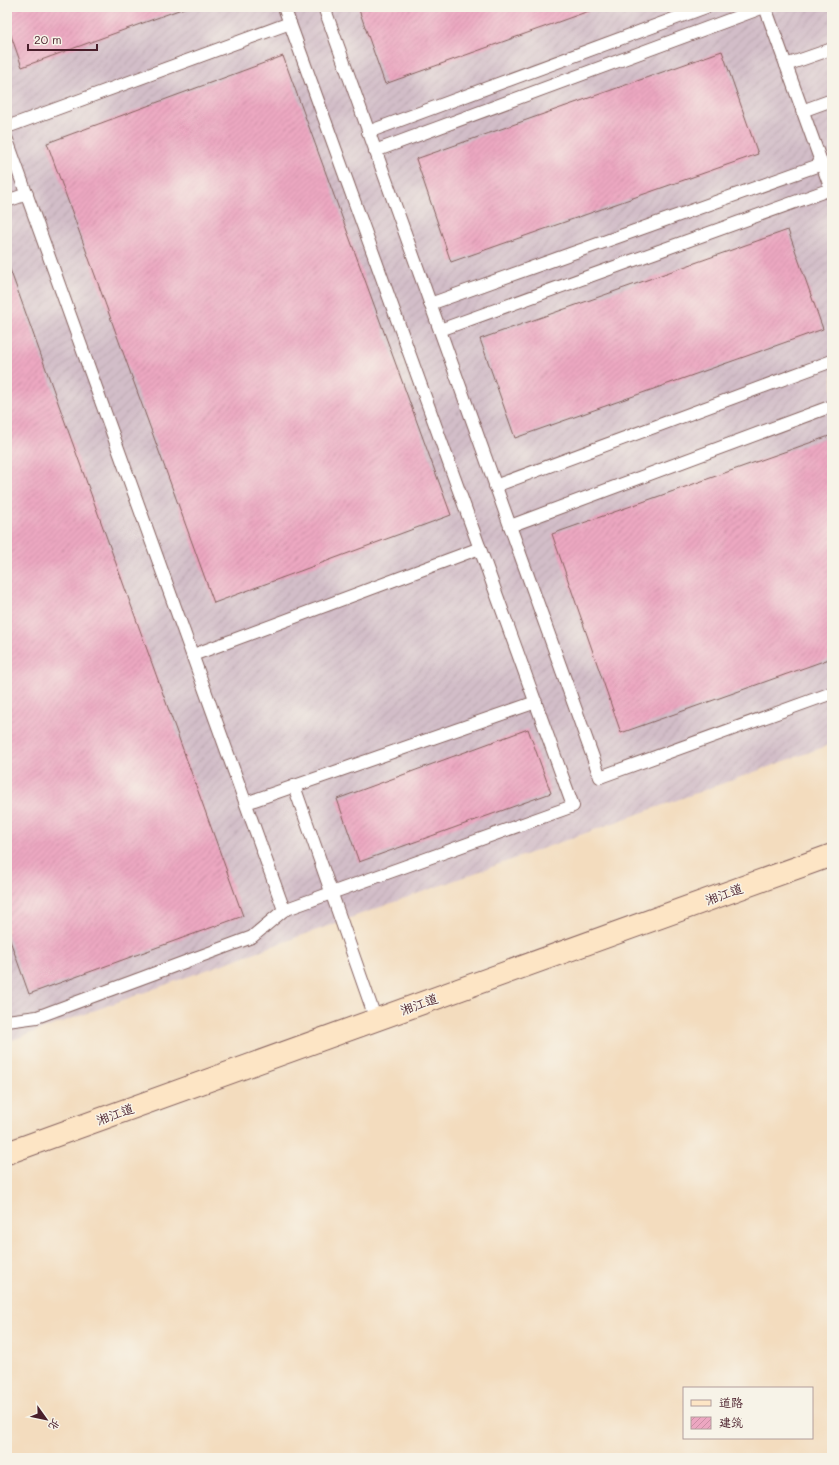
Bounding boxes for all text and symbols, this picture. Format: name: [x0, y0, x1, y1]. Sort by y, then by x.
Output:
scale bar: [28, 26, 97, 52]
text: 20 m: [34, 31, 62, 47]
street label: 湘江道: [703, 879, 745, 908]
street label: 湘江道: [398, 989, 440, 1018]
street label: 湘江道: [94, 1099, 136, 1128]
legend: [683, 1387, 813, 1439]
text: 道路: [719, 1394, 743, 1410]
north arrow: [26, 1399, 66, 1439]
text: 建筑: [719, 1414, 743, 1430]
text: 北: [46, 1416, 64, 1433]

